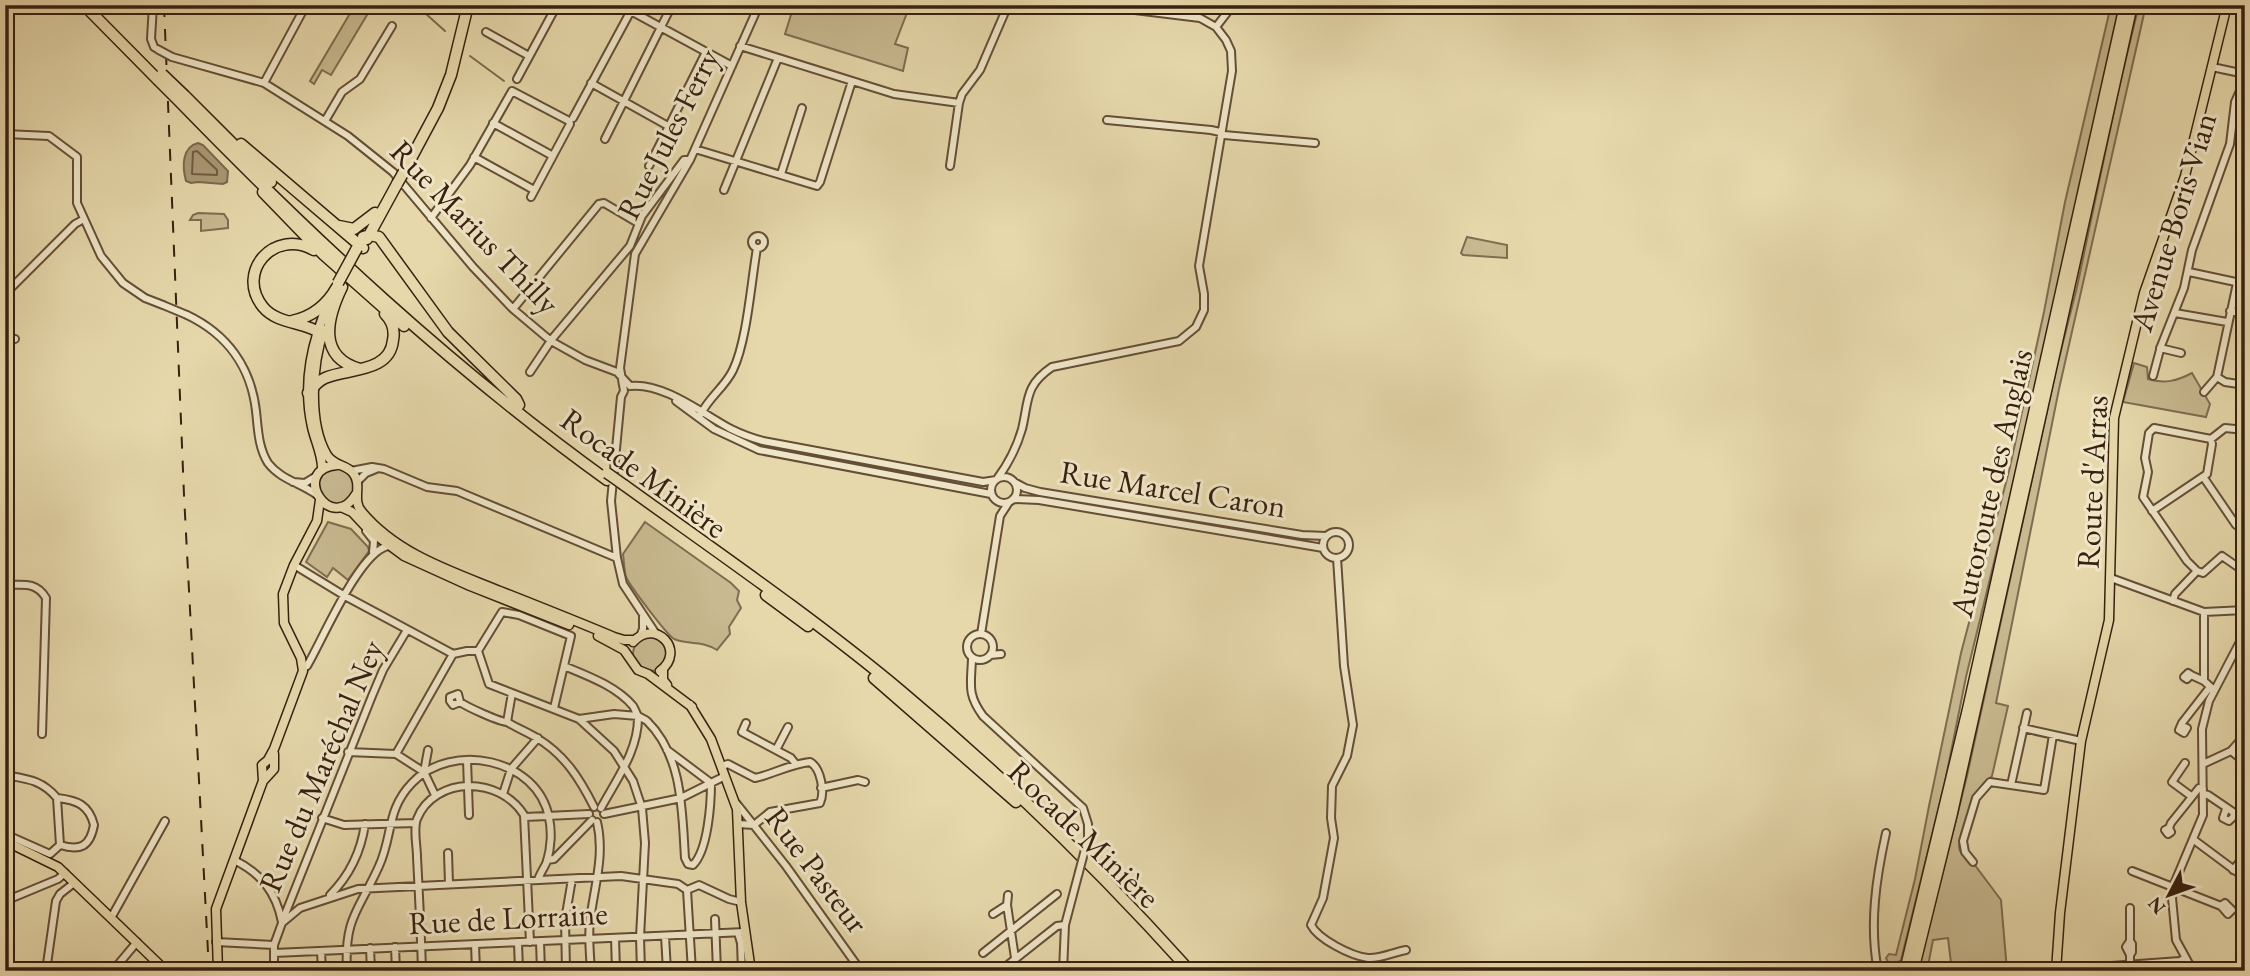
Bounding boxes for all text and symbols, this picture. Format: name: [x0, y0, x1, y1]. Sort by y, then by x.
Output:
street label: Rue Jules Ferry: [607, 41, 729, 227]
street label: Avenue Boris Vian: [2120, 107, 2226, 337]
street label: Rue Marius Thilly: [381, 131, 570, 324]
street label: Autoroute des Anglais: [1939, 345, 2042, 622]
street label: Route d'Arras: [2066, 394, 2118, 570]
street label: Rocade Minière: [552, 398, 736, 548]
street label: Rue Marcel Caron: [1057, 450, 1289, 528]
street label: Rue du Maréchal Ney: [249, 633, 393, 898]
street label: Rocade Minière: [999, 751, 1169, 917]
street label: Rue Pasteur: [756, 798, 878, 942]
north arrow: [2134, 860, 2204, 930]
text: N: [2142, 891, 2171, 920]
street label: Rue de Lorraine: [407, 892, 609, 944]

